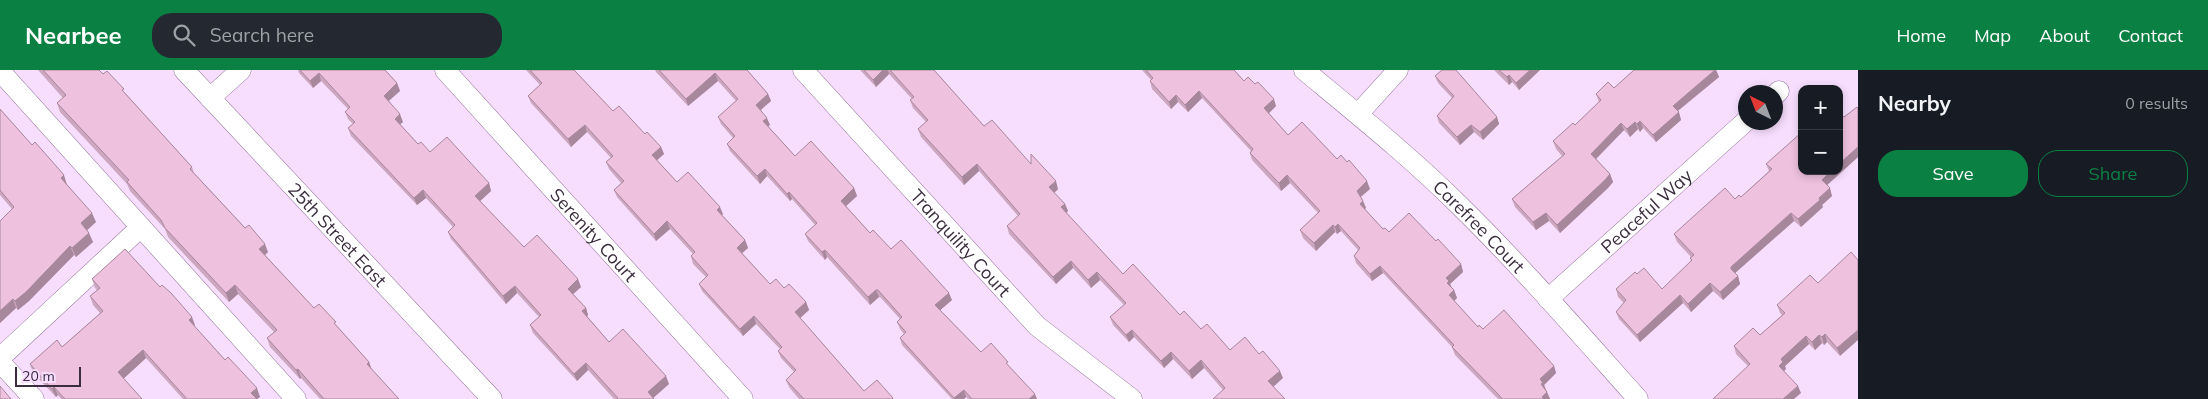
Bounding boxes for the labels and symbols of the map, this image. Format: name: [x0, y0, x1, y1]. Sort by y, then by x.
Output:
north arrow: [1738, 85, 1783, 130]
street label: Peaceful Way: [1596, 163, 1697, 258]
street label: Carefree Court: [1429, 175, 1530, 278]
street label: 25th Street East: [284, 177, 392, 291]
street label: Serenity Court: [546, 183, 642, 286]
street label: Tranquility Court: [906, 184, 1016, 301]
scale bar: [15, 364, 81, 387]

